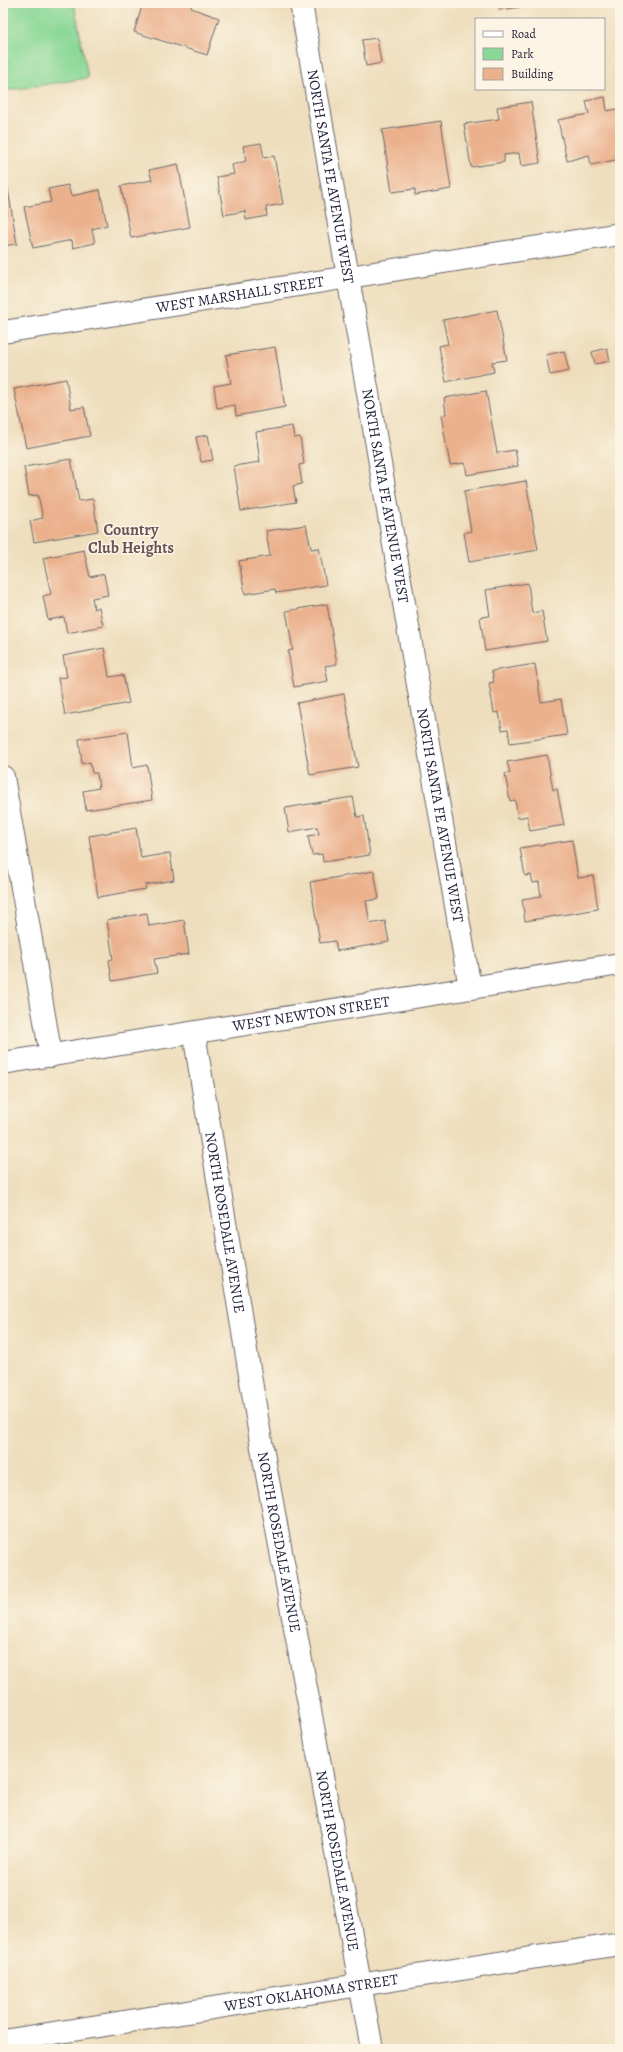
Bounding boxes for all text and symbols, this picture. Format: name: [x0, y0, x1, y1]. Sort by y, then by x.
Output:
legend: [475, 18, 605, 90]
text: Road: [511, 26, 537, 42]
text: Park: [511, 46, 534, 62]
text: Building: [511, 66, 553, 82]
street label: NORTH SANTA FE AVENUE WEST: [303, 68, 359, 286]
street label: WEST MARSHALL STREET: [154, 271, 326, 318]
street label: NORTH SANTA FE AVENUE WEST: [357, 387, 414, 605]
district label: Country Club Heights: [88, 519, 174, 559]
street label: NORTH SANTA FE AVENUE WEST: [412, 706, 469, 925]
street label: WEST NEWTON STREET: [230, 991, 392, 1036]
street label: NORTH ROSEDALE AVENUE: [200, 1130, 250, 1315]
street label: NORTH ROSEDALE AVENUE: [253, 1450, 306, 1634]
street label: NORTH ROSEDALE AVENUE: [311, 1769, 364, 1953]
street label: WEST OKLAHOMA STREET: [222, 1969, 400, 2016]

